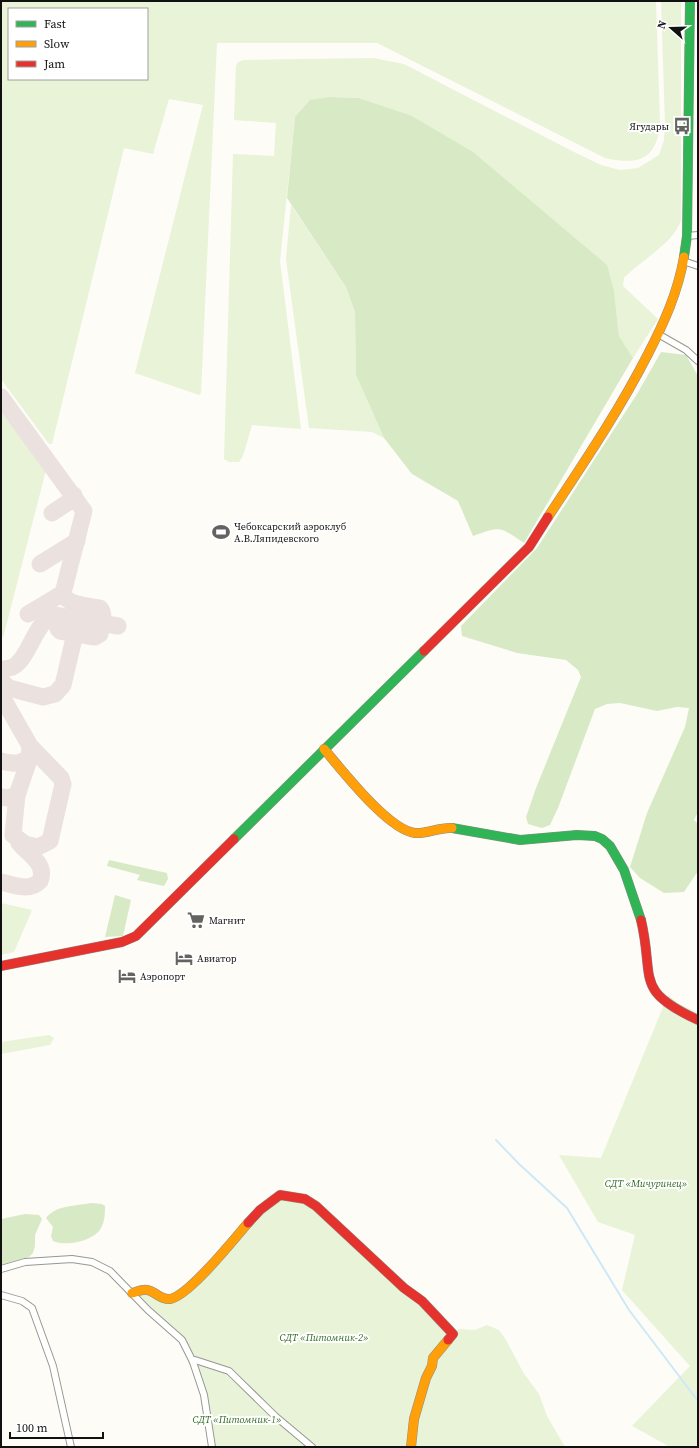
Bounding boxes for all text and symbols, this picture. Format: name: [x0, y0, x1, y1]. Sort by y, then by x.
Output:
legend: [8, 8, 148, 80]
north arrow: [651, 8, 691, 48]
text: Fast: [44, 16, 66, 32]
text: N: [654, 18, 670, 31]
text: Slow: [44, 36, 70, 52]
text: Jam: [43, 56, 65, 72]
bus stop icon: Ягудары: [672, 116, 692, 136]
place label: Ягудары: [630, 120, 669, 133]
place label: Чебоксарский аэроклуб А.В.Ляпидевского: [234, 520, 346, 545]
sports icon: Чебоксарский аэроклуб А.В.Ляпидевского: [211, 522, 231, 542]
supermarket icon: Магнит: [186, 910, 206, 930]
place label: Магнит: [209, 914, 246, 927]
hotel icon: Авиатор: [174, 948, 194, 968]
place label: Авиатор: [197, 952, 237, 965]
hotel icon: Аэропорт: [117, 966, 137, 986]
place label: Аэропорт: [140, 970, 186, 983]
park label: СДТ «Мичуринец»: [605, 1177, 687, 1190]
park label: СДТ «Питомник-2»: [279, 1331, 369, 1344]
park label: СДТ «Питомник-1»: [192, 1413, 282, 1426]
scale bar: [10, 1414, 103, 1440]
text: 100 m: [16, 1420, 48, 1436]

